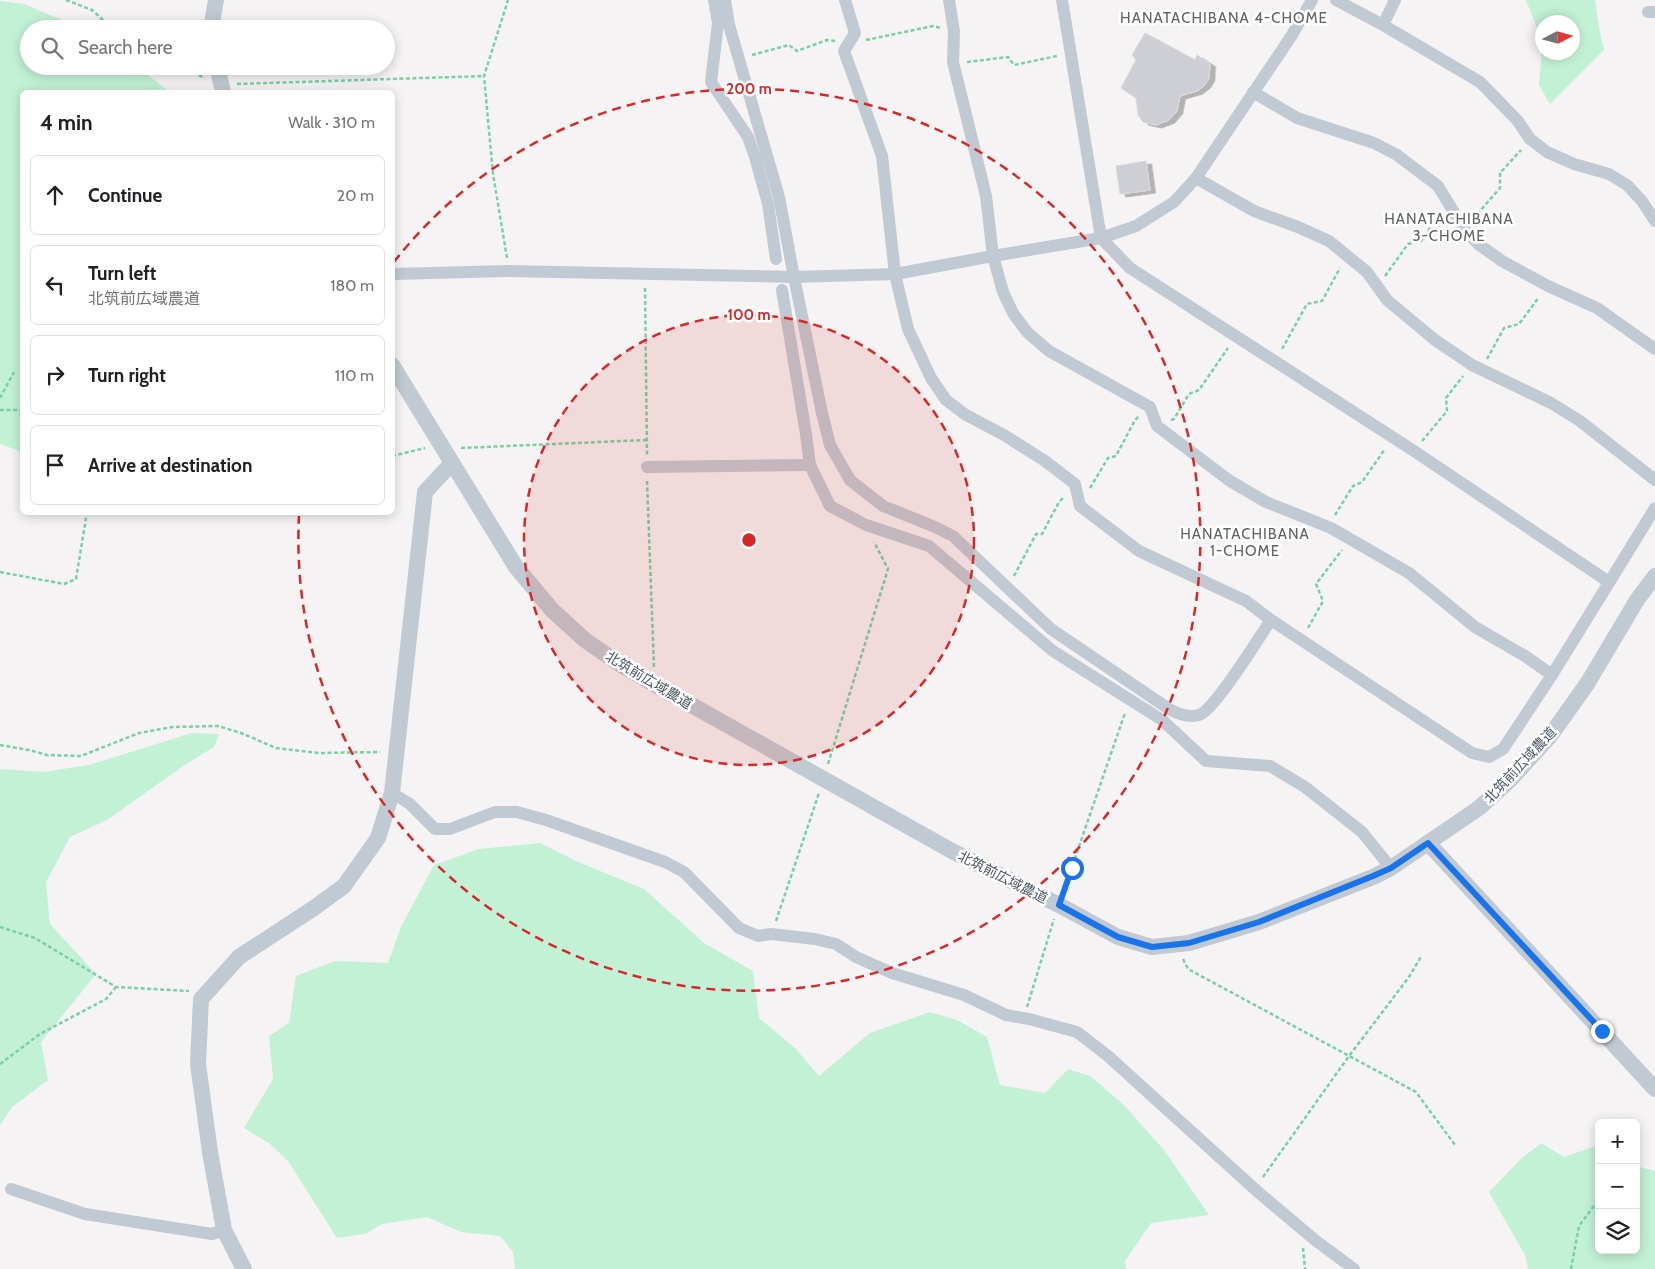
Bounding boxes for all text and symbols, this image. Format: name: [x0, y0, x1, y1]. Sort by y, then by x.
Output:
district label: HANATACHIBANA 4-CHOME: [1120, 9, 1328, 27]
north arrow: [1535, 15, 1580, 60]
search box: [20, 20, 395, 75]
icon: search: [38, 34, 66, 62]
text: Search here: [78, 36, 172, 59]
text: 200 m: [726, 80, 772, 98]
text: 4 min: [40, 110, 93, 135]
text: Walk · 310 m: [288, 113, 375, 132]
icon: ahead: [41, 181, 69, 209]
text: Continue: [88, 184, 162, 207]
text: 20 m: [337, 186, 374, 205]
district label: HANATACHIBANA 3-CHOME: [1384, 210, 1514, 245]
text: Turn left: [88, 262, 156, 285]
icon: left: [41, 271, 69, 299]
text: 180 m: [330, 276, 374, 295]
text: 北筑前広域農道: [88, 289, 200, 308]
text: 100 m: [727, 306, 771, 324]
icon: right: [41, 361, 69, 389]
text: Turn right: [88, 364, 166, 387]
text: 110 m: [335, 366, 374, 385]
icon: arrive: [41, 451, 69, 479]
text: Arrive at destination: [88, 454, 252, 477]
district label: HANATACHIBANA 1-CHOME: [1180, 525, 1310, 560]
centre of rings: [740, 531, 758, 549]
street label: 北筑前広域農道: [602, 647, 696, 713]
street label: 北筑前広域農道: [1480, 723, 1560, 807]
street label: 北筑前広域農道: [955, 847, 1051, 907]
route start: [1061, 857, 1084, 880]
route end: [1591, 1020, 1614, 1043]
map controls: [1595, 1119, 1640, 1254]
button: +: [1595, 1119, 1640, 1164]
button: −: [1595, 1164, 1640, 1209]
button: layers: [1595, 1209, 1640, 1254]

